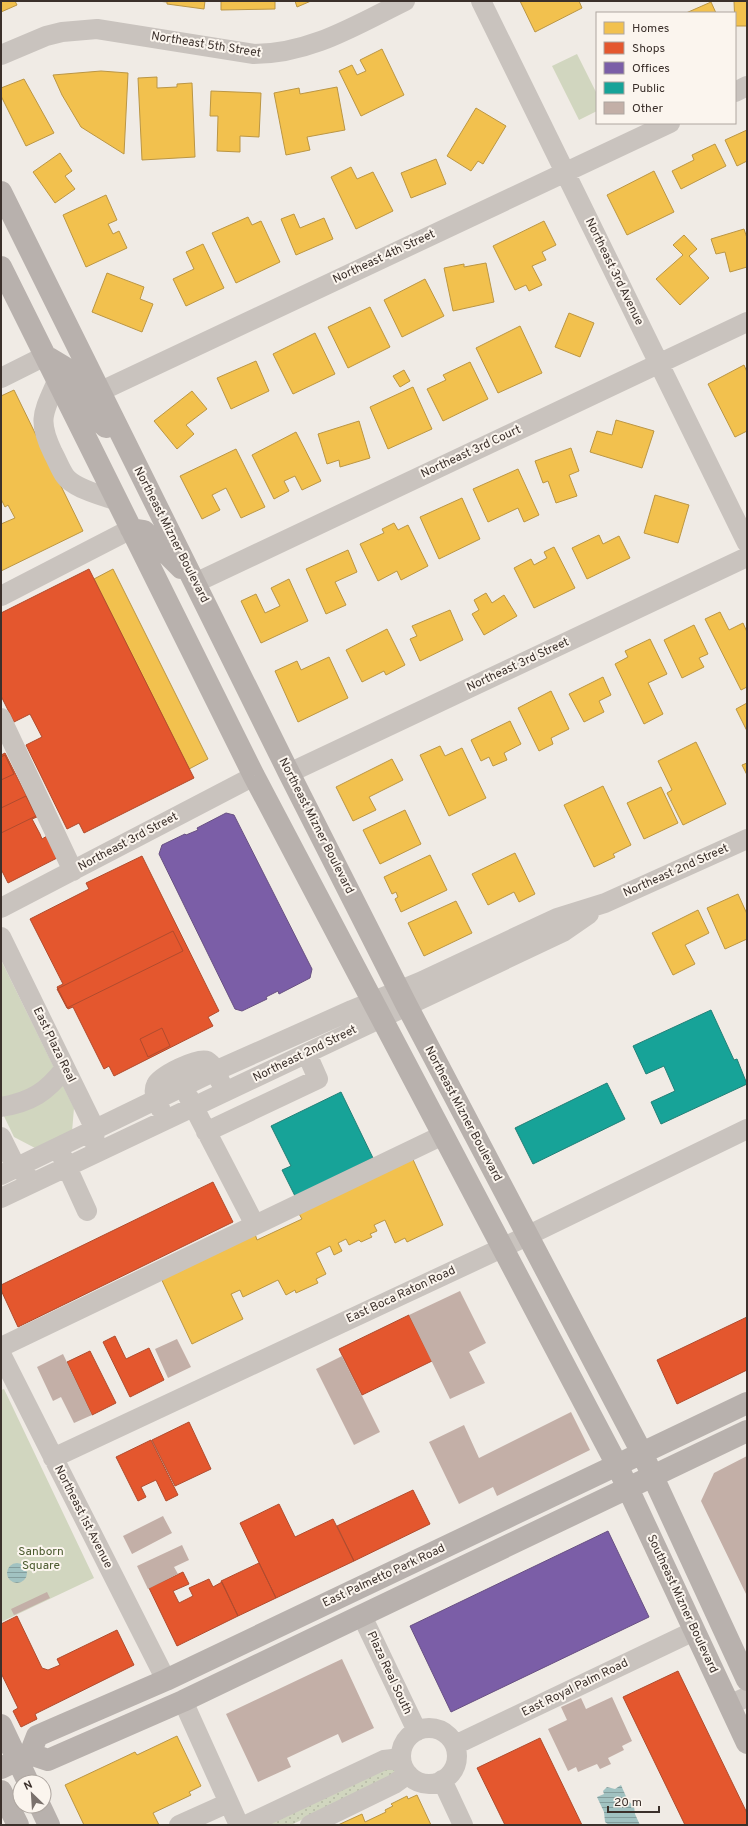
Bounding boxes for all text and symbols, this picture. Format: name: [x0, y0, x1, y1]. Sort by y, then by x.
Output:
legend: [596, 12, 736, 124]
text: Homes: [632, 21, 669, 37]
street label: Northeast 5th Street: [150, 28, 262, 62]
text: Shops: [632, 41, 665, 57]
text: Offices: [632, 61, 670, 77]
text: Public: [632, 81, 665, 97]
text: Other: [632, 101, 664, 117]
street label: Northeast 3rd Avenue: [581, 216, 647, 328]
street label: Northeast 4th Street: [330, 226, 438, 288]
street label: Northeast 3rd Court: [418, 422, 524, 482]
street label: Northeast Mizner Boulevard: [130, 464, 212, 606]
street label: Northeast 3rd Street: [464, 634, 572, 696]
street label: Northeast Mizner Boulevard: [275, 755, 357, 897]
street label: Northeast 3rd Street: [75, 809, 181, 875]
street label: Northeast 2nd Street: [621, 841, 731, 901]
street label: East Plaza Real: [29, 1005, 79, 1085]
street label: Northeast 2nd Street: [250, 1022, 360, 1086]
street label: Northeast Mizner Boulevard: [421, 1044, 505, 1184]
street label: East Boca Raton Road: [344, 1263, 458, 1327]
street label: Northeast 1st Avenue: [50, 1463, 116, 1571]
street label: Southeast Mizner Boulevard: [643, 1532, 721, 1676]
street label: East Palmetto Park Road: [320, 1541, 448, 1611]
park label: Sanborn Square: [18, 1544, 64, 1574]
street label: Plaza Real South: [363, 1629, 415, 1717]
street label: East Royal Palm Road: [519, 1655, 631, 1721]
north arrow: [12, 1774, 52, 1814]
text: N: [22, 1778, 35, 1794]
scale bar: [608, 1788, 659, 1814]
text: 20 m: [614, 1795, 642, 1811]

